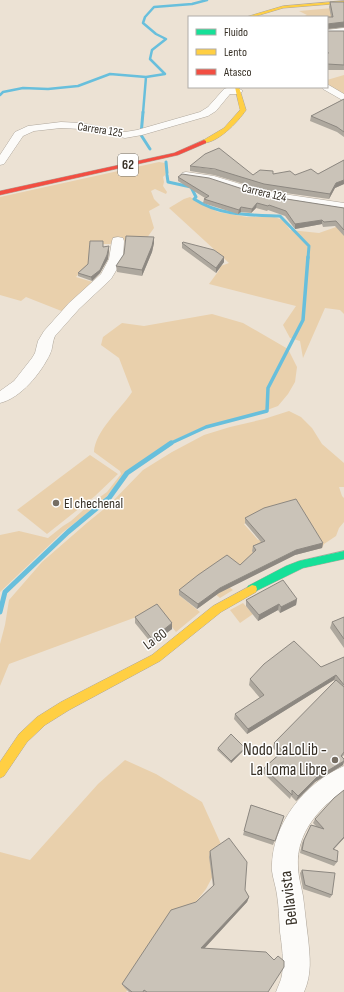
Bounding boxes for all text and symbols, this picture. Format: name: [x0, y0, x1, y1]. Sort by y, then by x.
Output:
legend: [188, 16, 328, 88]
text: Fluido: [224, 25, 248, 40]
text: Lento: [224, 45, 247, 60]
text: Atasco: [223, 65, 251, 80]
street label: Carrera 125: [76, 119, 124, 141]
road number: 62: [118, 154, 138, 176]
street label: Carrera 124: [240, 181, 288, 205]
place label: El chechenal: [64, 495, 123, 512]
marker: El chechenal: [51, 498, 61, 508]
street label: La 80: [140, 625, 170, 653]
place label: Nodo LaLoLib - La Loma Libre: [243, 740, 327, 780]
marker: Nodo LaLoLib - La Loma Libre: [330, 755, 340, 765]
street label: Bellavista: [276, 870, 302, 926]

